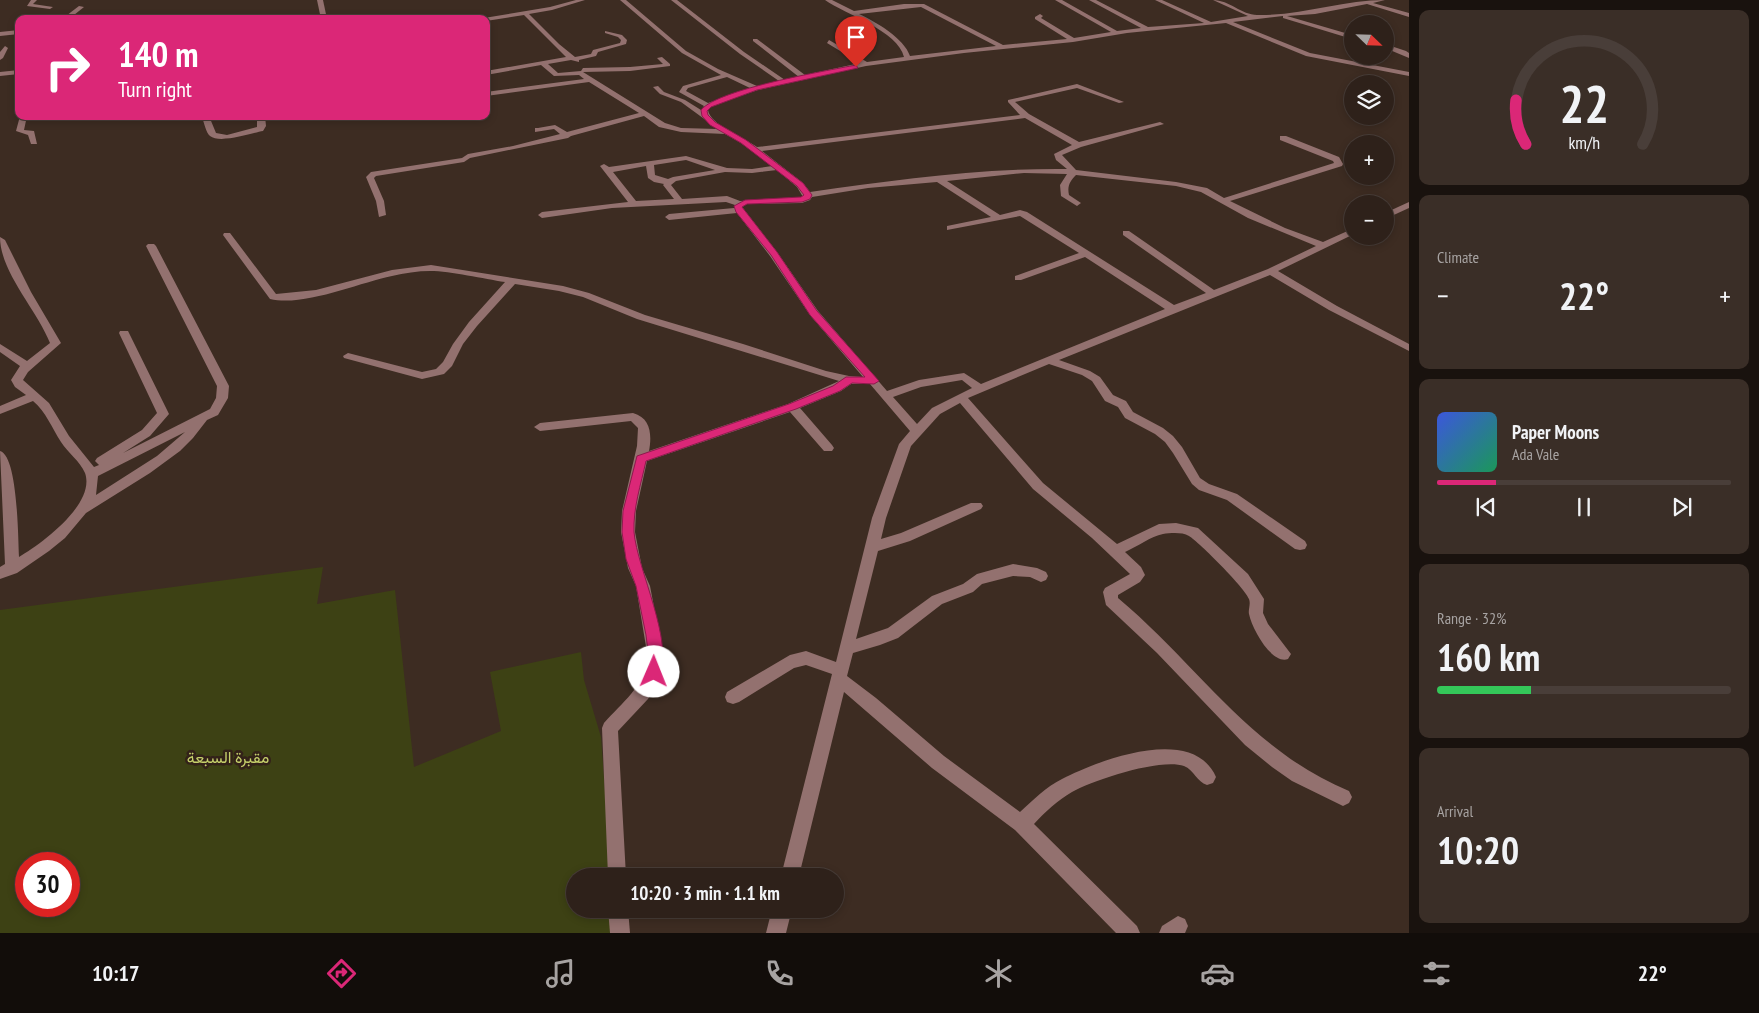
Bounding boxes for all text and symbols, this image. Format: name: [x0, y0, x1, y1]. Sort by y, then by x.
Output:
north arrow: [1344, 15, 1394, 65]
map controls: [1344, 15, 1394, 245]
pin: [835, 16, 877, 67]
icon: arrive: [842, 23, 870, 51]
text: 140 m: [118, 31, 199, 77]
icon: right: [35, 35, 100, 100]
text: 22: [1559, 70, 1609, 137]
text: Turn right: [118, 75, 192, 103]
button: layers: [1344, 75, 1394, 125]
text: km/h: [1568, 131, 1600, 154]
button: +: [1344, 135, 1394, 185]
button: −: [1344, 195, 1394, 245]
text: Climate: [1437, 247, 1479, 267]
text: 22°: [1559, 271, 1609, 320]
text: −: [1437, 277, 1449, 314]
text: +: [1719, 277, 1731, 314]
text: Paper Moons: [1512, 420, 1599, 444]
text: Ada Vale: [1512, 444, 1559, 464]
icon: previous: [1472, 493, 1500, 521]
icon: pause: [1570, 493, 1598, 521]
icon: next: [1668, 493, 1696, 521]
text: Range · 32%: [1437, 608, 1506, 628]
text: 160 km: [1437, 632, 1540, 681]
position arrow: [627, 645, 679, 697]
park label: مقبرة السبعة: [187, 747, 269, 768]
text: Arrival: [1437, 801, 1473, 821]
text: 10:20: [1437, 825, 1519, 874]
speed limit sign: 30: [15, 852, 80, 917]
text: 10:20 · 3 min · 1.1 km: [630, 881, 780, 905]
icon: directions: [324, 956, 359, 991]
icon: music: [543, 956, 578, 991]
icon: phone: [762, 956, 797, 991]
icon: climate: [981, 956, 1016, 991]
icon: car: [1200, 956, 1235, 991]
icon: filters: [1419, 956, 1454, 991]
text: 10:17: [92, 959, 140, 987]
text: 22°: [1638, 959, 1667, 987]

